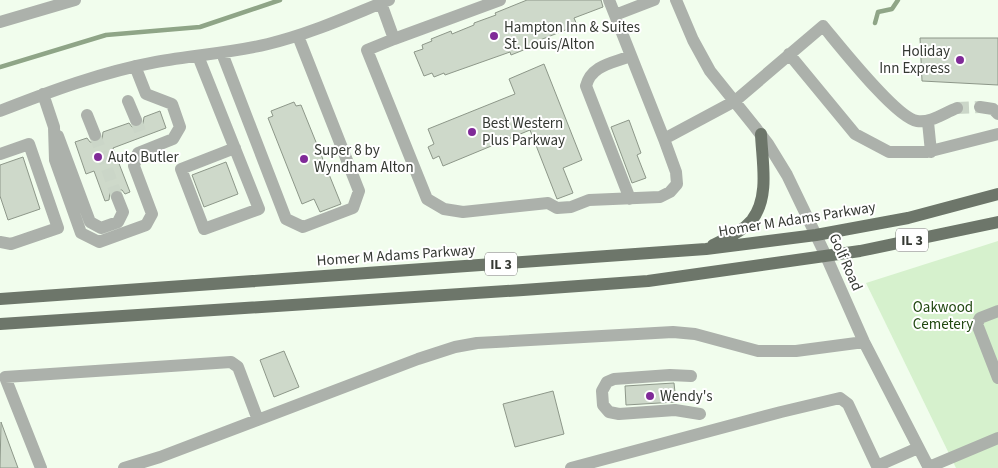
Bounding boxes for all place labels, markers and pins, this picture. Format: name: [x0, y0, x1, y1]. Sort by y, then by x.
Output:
place label: Hampton Inn & Suites St. Louis/Alton: [504, 17, 640, 55]
marker: Hampton Inn & Suites St. Louis/Alton: [488, 30, 500, 42]
place label: Holiday Inn Express: [879, 41, 950, 79]
marker: Holiday Inn Express: [954, 54, 966, 66]
place label: Best Western Plus Parkway: [482, 113, 565, 151]
marker: Best Western Plus Parkway: [466, 126, 478, 138]
place label: Super 8 by Wyndham Alton: [314, 140, 414, 178]
place label: Auto Butler: [108, 147, 180, 168]
marker: Auto Butler: [92, 151, 104, 163]
marker: Super 8 by Wyndham Alton: [298, 153, 310, 165]
place label: Wendy's: [660, 386, 713, 407]
marker: Wendy's: [644, 390, 656, 402]

